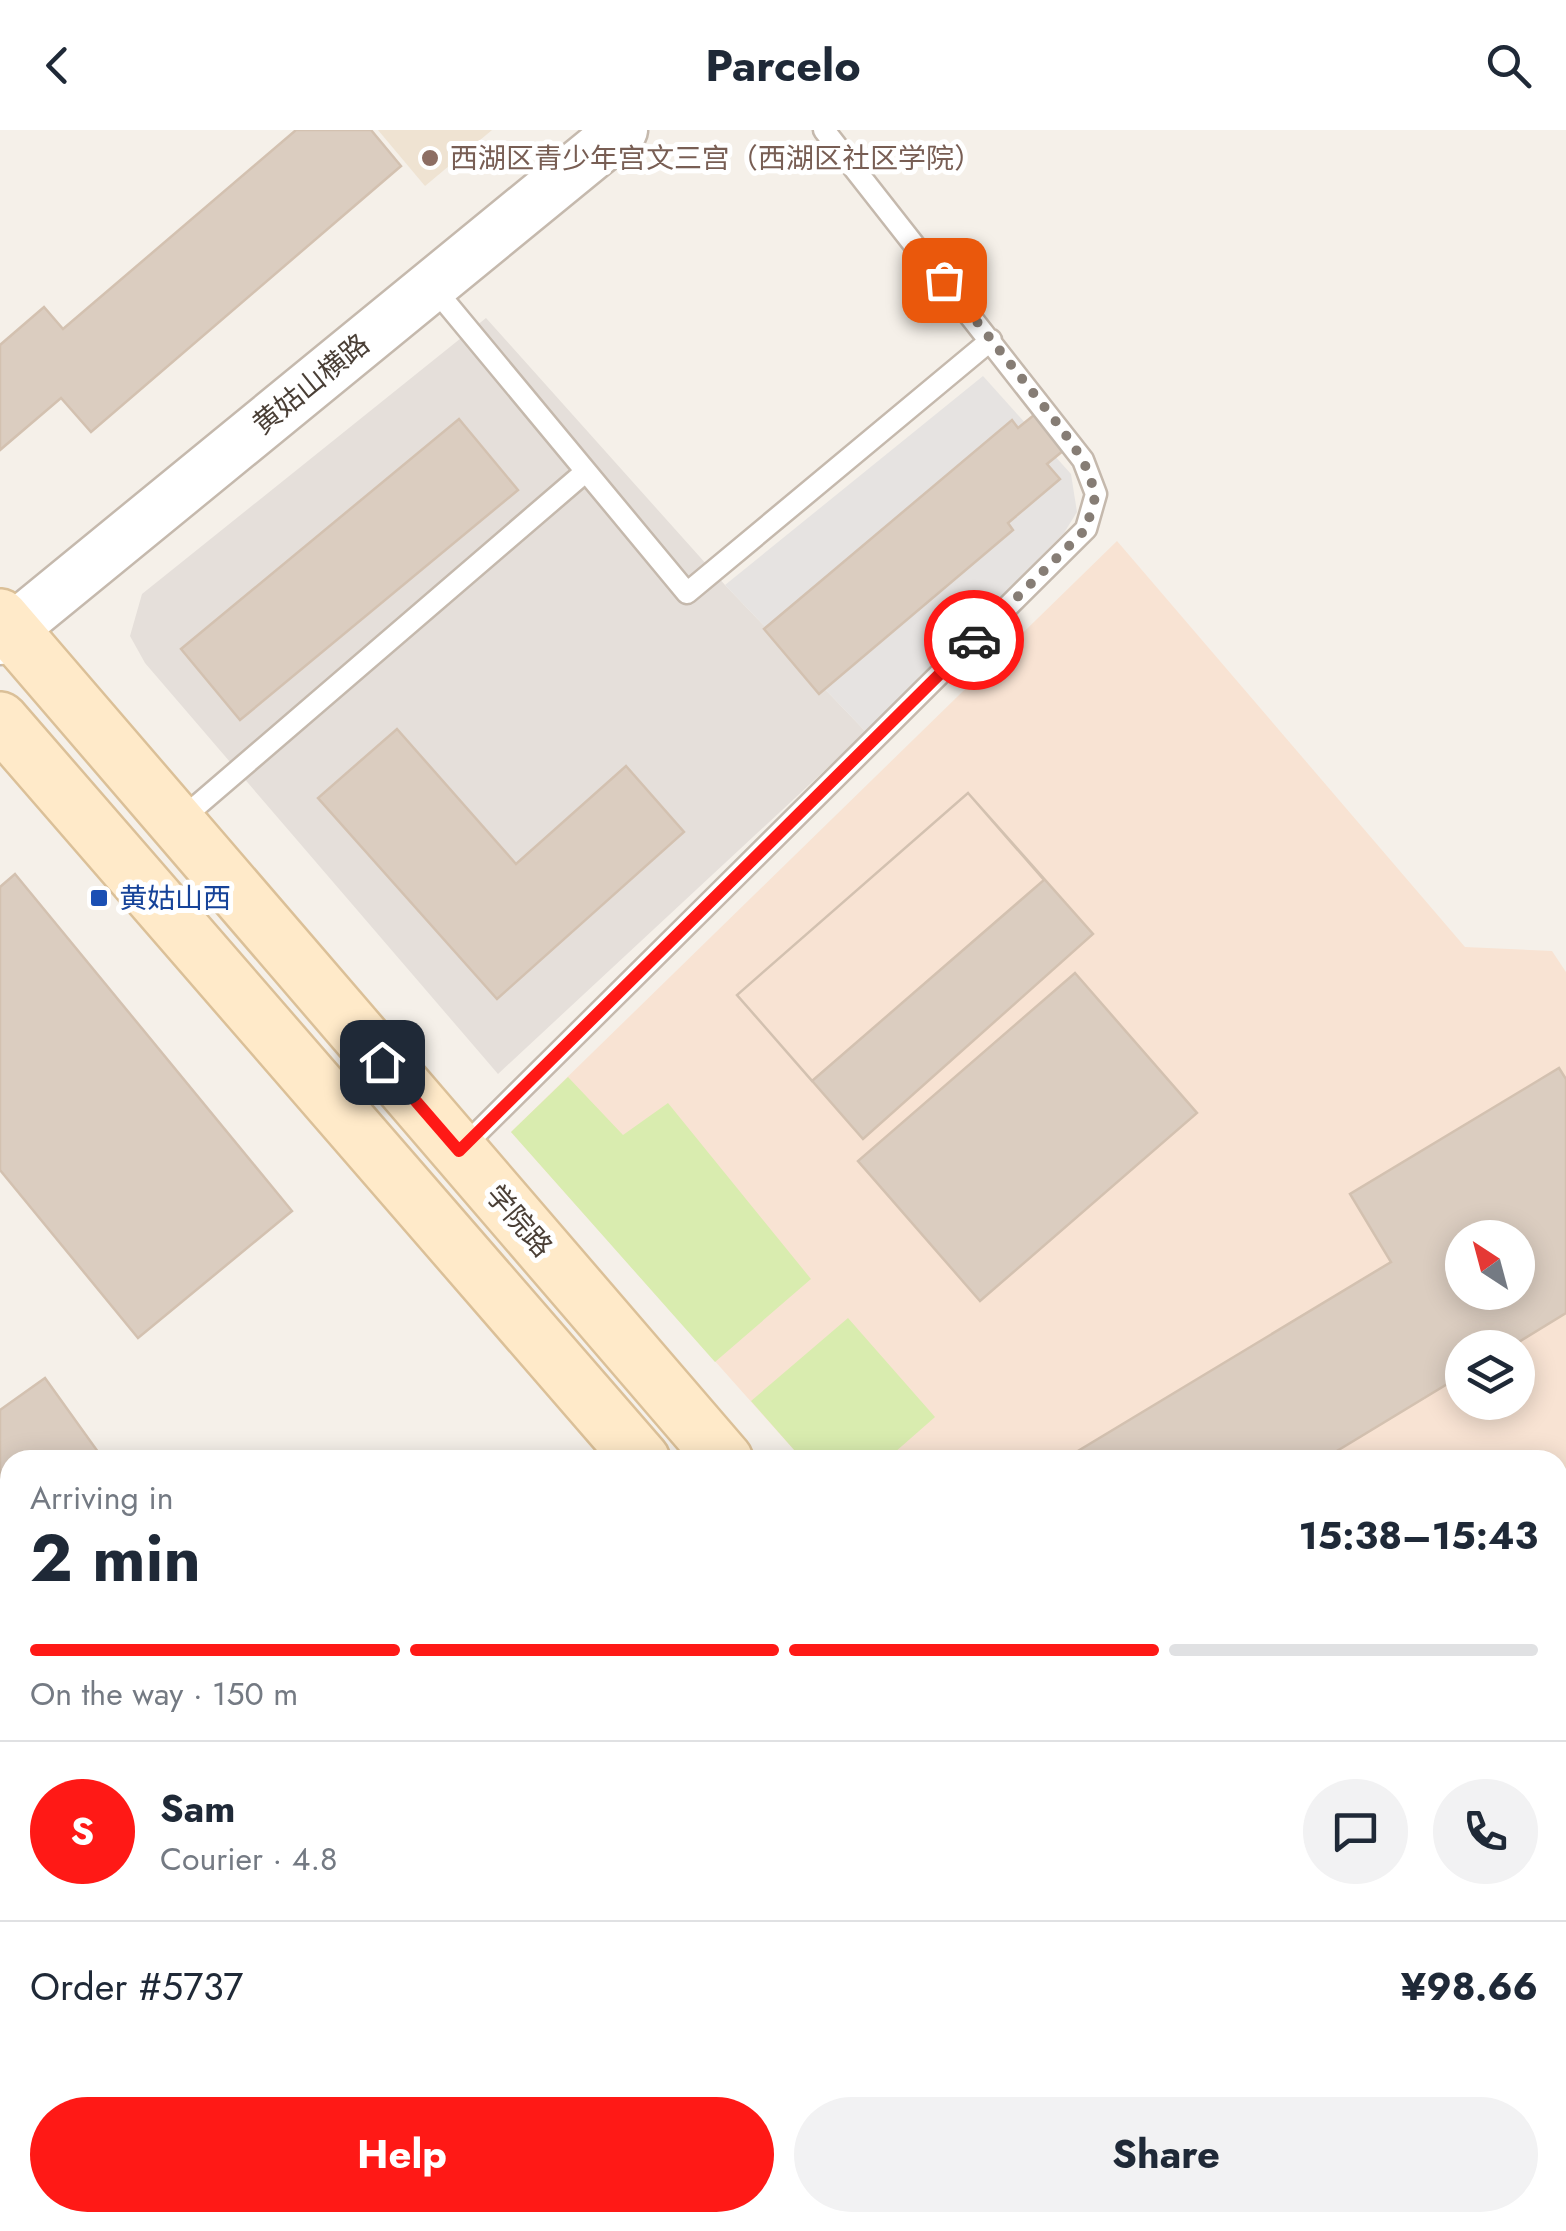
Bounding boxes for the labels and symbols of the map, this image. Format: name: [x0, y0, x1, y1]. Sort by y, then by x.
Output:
place label: 西湖区青少年宫文三宫（西湖区社区学院）: [450, 138, 982, 179]
marker: 西湖区青少年宫文三宫（西湖区社区学院）: [419, 147, 441, 169]
pin: [902, 238, 987, 323]
street label: 黄姑山横路: [244, 324, 378, 444]
courier: [924, 590, 1024, 690]
place label: 黄姑山西: [119, 878, 231, 919]
marker: 黄姑山西: [88, 887, 110, 909]
pin: [340, 1020, 425, 1105]
street label: 学院路: [476, 1176, 562, 1266]
north arrow: [1445, 1220, 1535, 1310]

